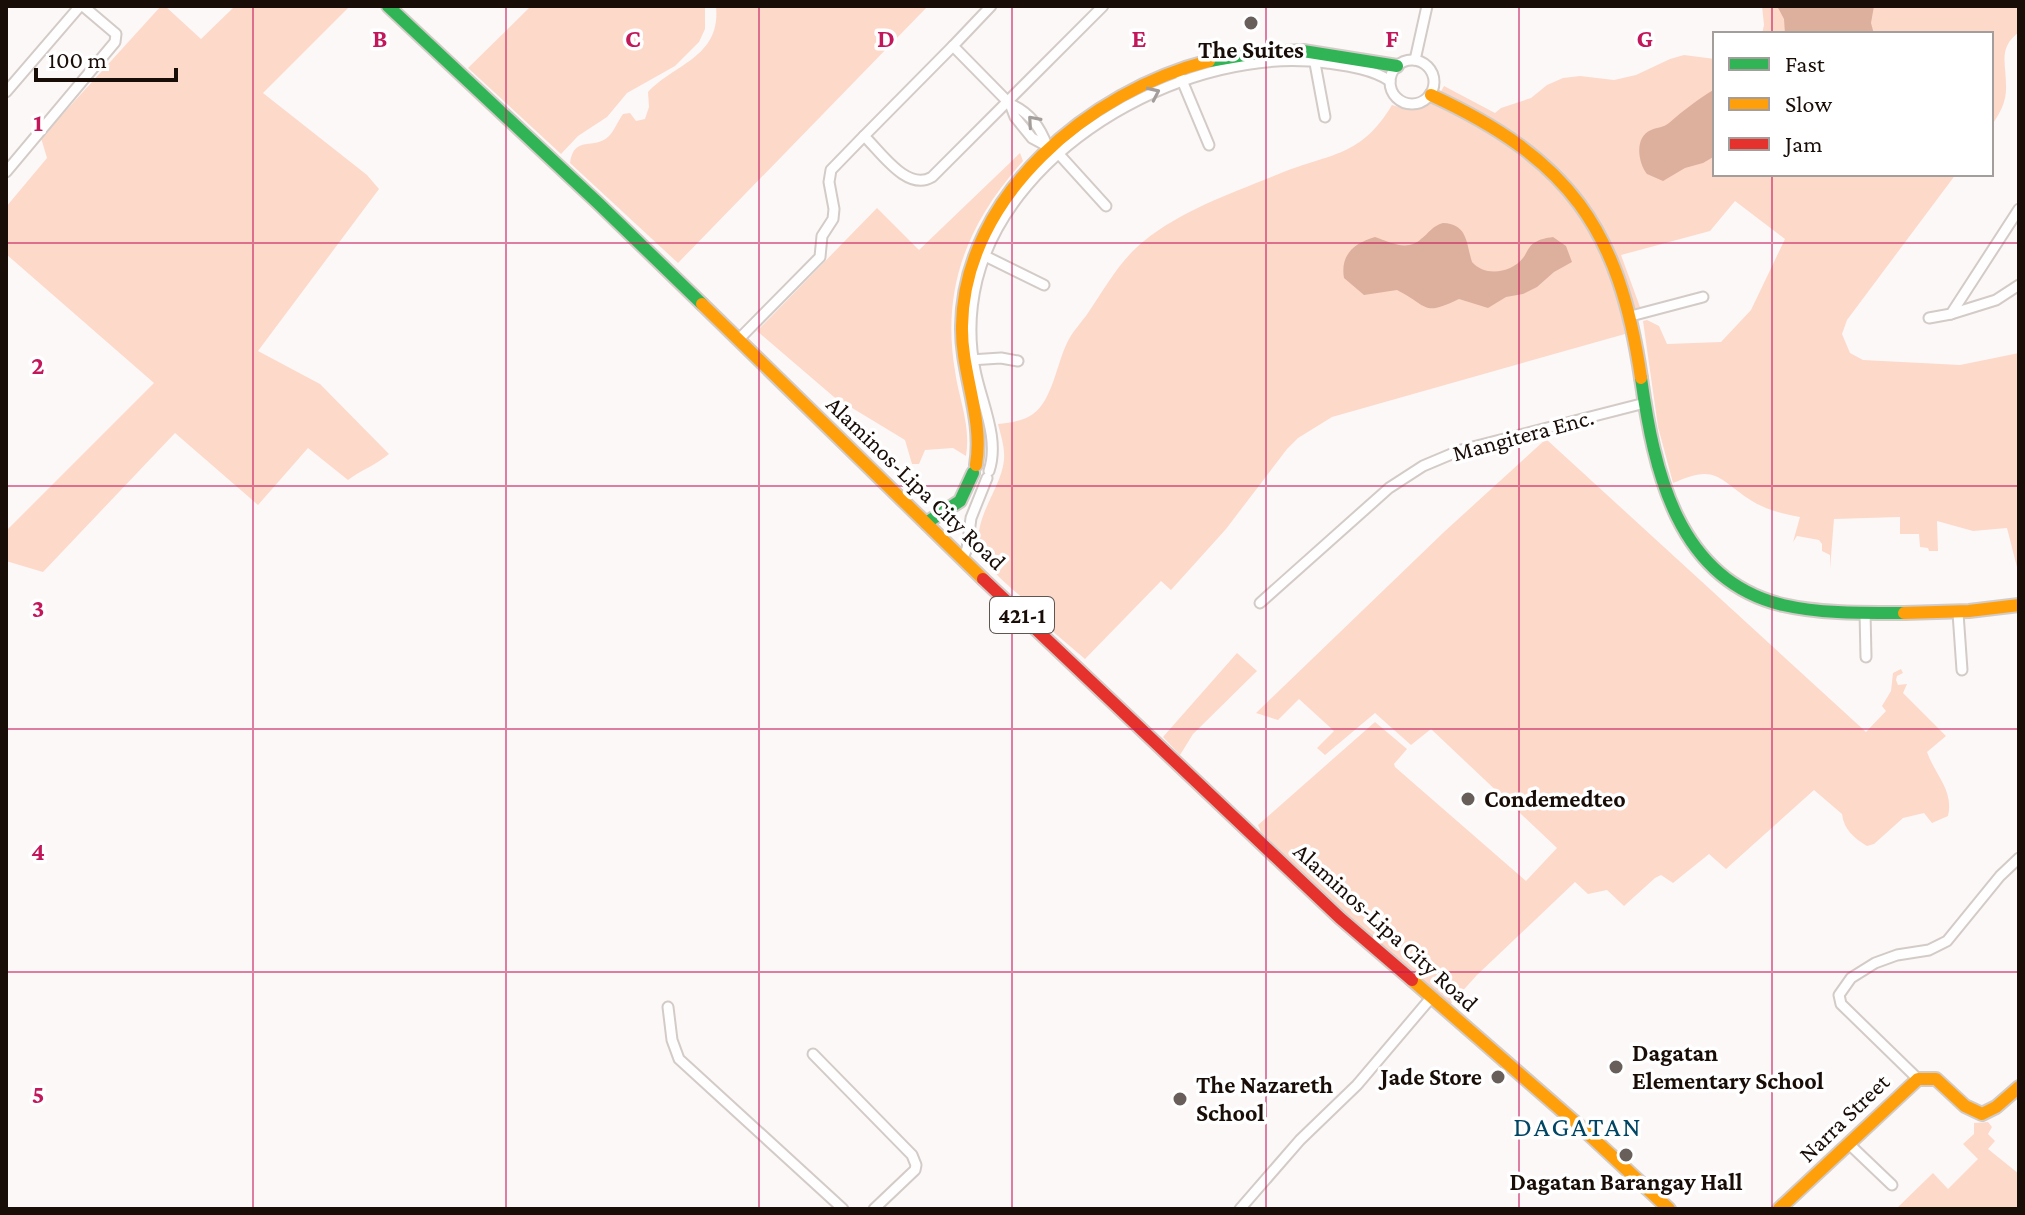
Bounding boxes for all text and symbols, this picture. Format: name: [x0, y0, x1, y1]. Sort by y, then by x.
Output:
marker: The Suites: [1242, 14, 1260, 32]
text: B: [372, 24, 388, 53]
text: C: [625, 24, 641, 53]
text: D: [877, 24, 895, 53]
text: E: [1132, 24, 1147, 53]
text: F: [1385, 24, 1399, 53]
text: G: [1637, 24, 1653, 53]
scale bar: [36, 32, 176, 82]
legend: [1713, 32, 1993, 176]
place label: The Suites: [1198, 36, 1304, 63]
text: 100 m: [48, 46, 107, 73]
text: Fast: [1785, 50, 1826, 77]
one-way arrow: [1146, 87, 1160, 103]
text: Slow: [1785, 90, 1832, 117]
text: 1: [33, 108, 43, 137]
one-way arrow: [1028, 115, 1042, 130]
text: Jam: [1783, 130, 1823, 157]
text: 2: [31, 351, 45, 380]
street label: Alaminos-Lipa City Road: [821, 390, 1012, 575]
street label: Mangitera Enc.: [1449, 403, 1596, 466]
text: 3: [32, 594, 44, 623]
road number: 421-1: [990, 597, 1054, 633]
place label: Condemedteo: [1484, 785, 1626, 812]
marker: Condemedteo: [1459, 790, 1477, 808]
text: 4: [31, 837, 45, 866]
street label: Alaminos-Lipa City Road: [1289, 837, 1484, 1017]
place label: Dagatan Elementary School: [1632, 1039, 1824, 1094]
marker: Dagatan Elementary School: [1607, 1058, 1625, 1076]
place label: Jade Store: [1378, 1063, 1482, 1090]
street label: Narra Street: [1793, 1067, 1895, 1167]
marker: Jade Store: [1489, 1068, 1507, 1086]
place label: The Nazareth School: [1196, 1071, 1333, 1126]
text: 5: [32, 1080, 44, 1109]
marker: The Nazareth School: [1171, 1090, 1189, 1108]
district label: DAGATAN: [1513, 1111, 1643, 1142]
marker: Dagatan Barangay Hall: [1617, 1146, 1635, 1164]
place label: Dagatan Barangay Hall: [1509, 1168, 1743, 1195]

